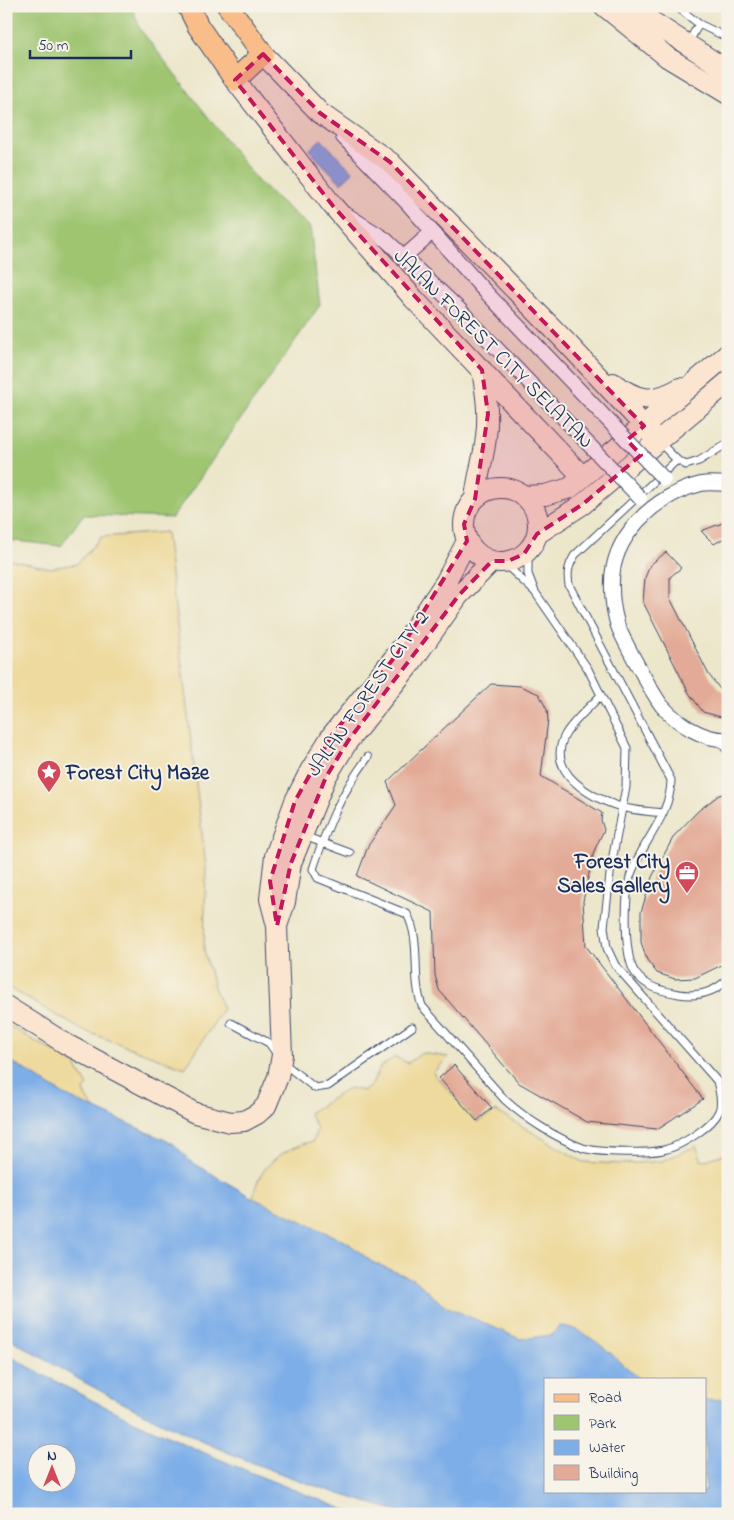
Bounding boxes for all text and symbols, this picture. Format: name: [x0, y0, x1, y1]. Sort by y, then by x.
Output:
scale bar: [30, 28, 131, 60]
text: 50 m: [38, 35, 69, 57]
street label: JALAN FOREST CITY SELATAN: [386, 243, 599, 456]
street label: JALAN FOREST CITY 2: [300, 605, 437, 783]
place icon: Forest City Maze: [36, 759, 62, 793]
place label: Forest City Maze: [65, 759, 210, 791]
place label: Forest City Sales Gallery: [557, 848, 670, 904]
office icon: Forest City Sales Gallery: [674, 860, 700, 894]
legend: [544, 1378, 706, 1492]
text: Road: [589, 1387, 622, 1409]
text: Park: [589, 1413, 617, 1435]
text: Water: [589, 1437, 625, 1459]
north arrow: [28, 1442, 78, 1492]
text: N: [47, 1446, 57, 1467]
text: Building: [588, 1463, 638, 1486]

